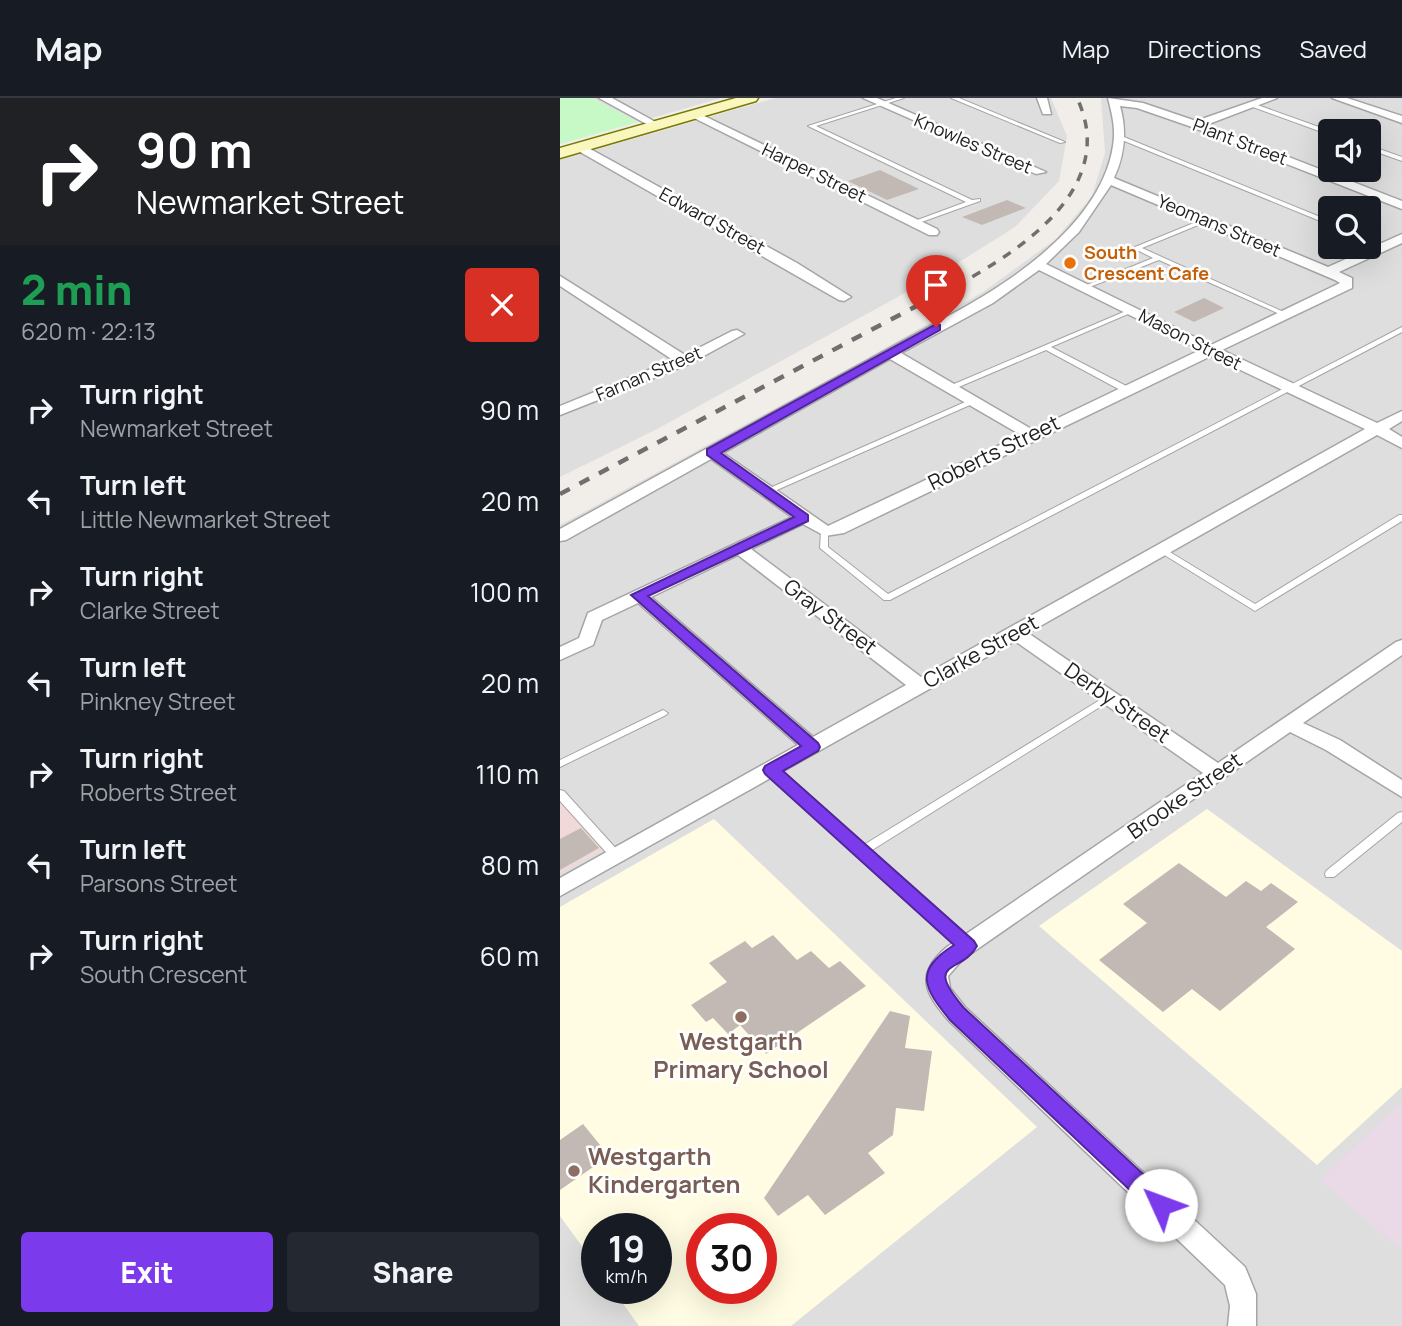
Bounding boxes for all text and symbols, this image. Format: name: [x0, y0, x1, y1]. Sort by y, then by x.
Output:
text: Map: [35, 26, 103, 71]
text: Map: [1062, 32, 1110, 65]
text: Directions: [1148, 32, 1261, 65]
text: Saved: [1299, 32, 1367, 65]
street label: Knowles Street: [911, 107, 1036, 179]
street label: Plant Street: [1190, 112, 1291, 170]
text: 90 m: [136, 116, 253, 183]
map controls: [1318, 119, 1381, 259]
button: sound: [1318, 119, 1381, 182]
icon: right: [21, 126, 112, 217]
street label: Harper Street: [758, 137, 870, 208]
text: Newmarket Street: [136, 180, 404, 224]
street label: Edward Street: [655, 181, 770, 259]
street label: Yeomans Street: [1154, 188, 1285, 262]
button: search: [1318, 196, 1381, 259]
place label: South Crescent Cafe: [1084, 240, 1209, 285]
pin: [906, 255, 966, 327]
marker: South Crescent Cafe: [1062, 255, 1078, 271]
text: 2 min: [21, 260, 132, 318]
icon: arrive: [917, 266, 955, 304]
button: close: [465, 268, 539, 342]
street label: Mason Street: [1135, 303, 1246, 375]
text: 620 m · 22:13: [21, 315, 156, 347]
street label: Farnan Street: [592, 340, 705, 406]
text: Turn right: [80, 376, 204, 412]
icon: right: [21, 391, 59, 429]
text: 90 m: [480, 392, 539, 428]
street label: Roberts Street: [923, 408, 1064, 496]
text: Newmarket Street: [80, 412, 273, 444]
text: Turn left: [80, 467, 187, 503]
icon: left: [21, 482, 59, 520]
text: 20 m: [481, 483, 539, 519]
text: Little Newmarket Street: [80, 503, 331, 535]
text: Turn right: [80, 558, 204, 594]
street label: Gray Street: [778, 572, 883, 660]
icon: right: [21, 573, 59, 611]
text: 100 m: [470, 574, 539, 610]
text: Clarke Street: [80, 594, 220, 626]
street label: Clarke Street: [918, 608, 1043, 694]
text: Turn left: [80, 649, 187, 685]
street label: Derby Street: [1059, 656, 1176, 749]
icon: left: [21, 664, 59, 702]
text: 20 m: [481, 665, 539, 701]
text: Pinkney Street: [80, 685, 235, 717]
text: Turn right: [80, 740, 204, 776]
street label: Brooke Street: [1122, 745, 1247, 845]
icon: right: [21, 755, 59, 793]
text: 110 m: [476, 756, 539, 792]
text: Roberts Street: [80, 776, 237, 808]
text: Turn left: [80, 831, 187, 867]
icon: left: [21, 846, 59, 884]
text: 80 m: [481, 847, 539, 883]
text: Parsons Street: [80, 867, 238, 899]
text: Turn right: [80, 922, 204, 958]
icon: right: [21, 937, 59, 975]
text: 60 m: [480, 938, 539, 974]
text: South Crescent: [80, 958, 247, 990]
marker: Westgarth Primary School: [733, 1009, 749, 1025]
place label: Westgarth Primary School: [653, 1024, 829, 1085]
place label: Westgarth Kindergarten: [588, 1139, 740, 1200]
marker: Westgarth Kindergarten: [566, 1163, 582, 1179]
position arrow: [1124, 1168, 1198, 1242]
speed limit sign: 30: [686, 1213, 777, 1304]
text: 19: [608, 1225, 645, 1273]
button: Exit: [21, 1232, 273, 1312]
button: Share: [287, 1232, 539, 1312]
text: km/h: [606, 1264, 647, 1288]

